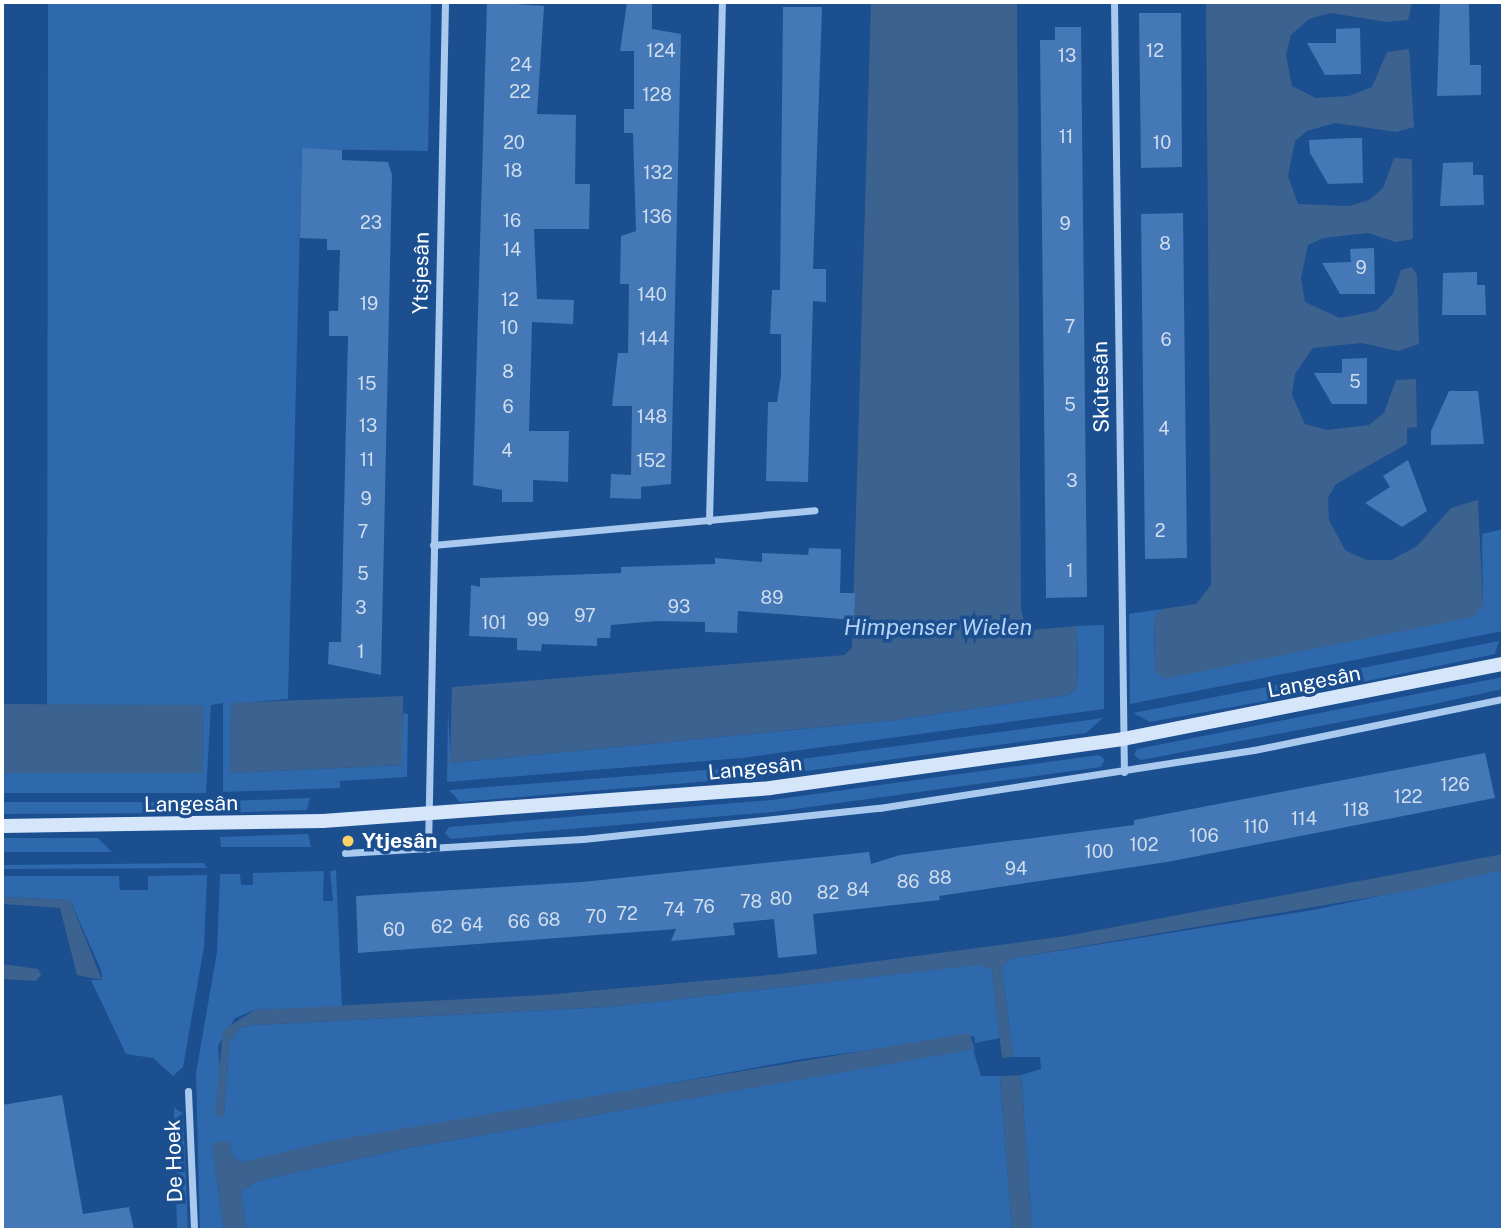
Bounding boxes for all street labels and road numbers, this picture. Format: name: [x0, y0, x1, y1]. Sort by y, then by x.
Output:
street label: Ytsjesân: [408, 232, 434, 314]
street label: Skûtesân: [1088, 341, 1114, 433]
street label: Langesân: [1265, 661, 1363, 703]
street label: Langesân: [707, 751, 803, 785]
street label: Langesân: [144, 791, 238, 817]
street label: De Hoek: [160, 1119, 188, 1203]

